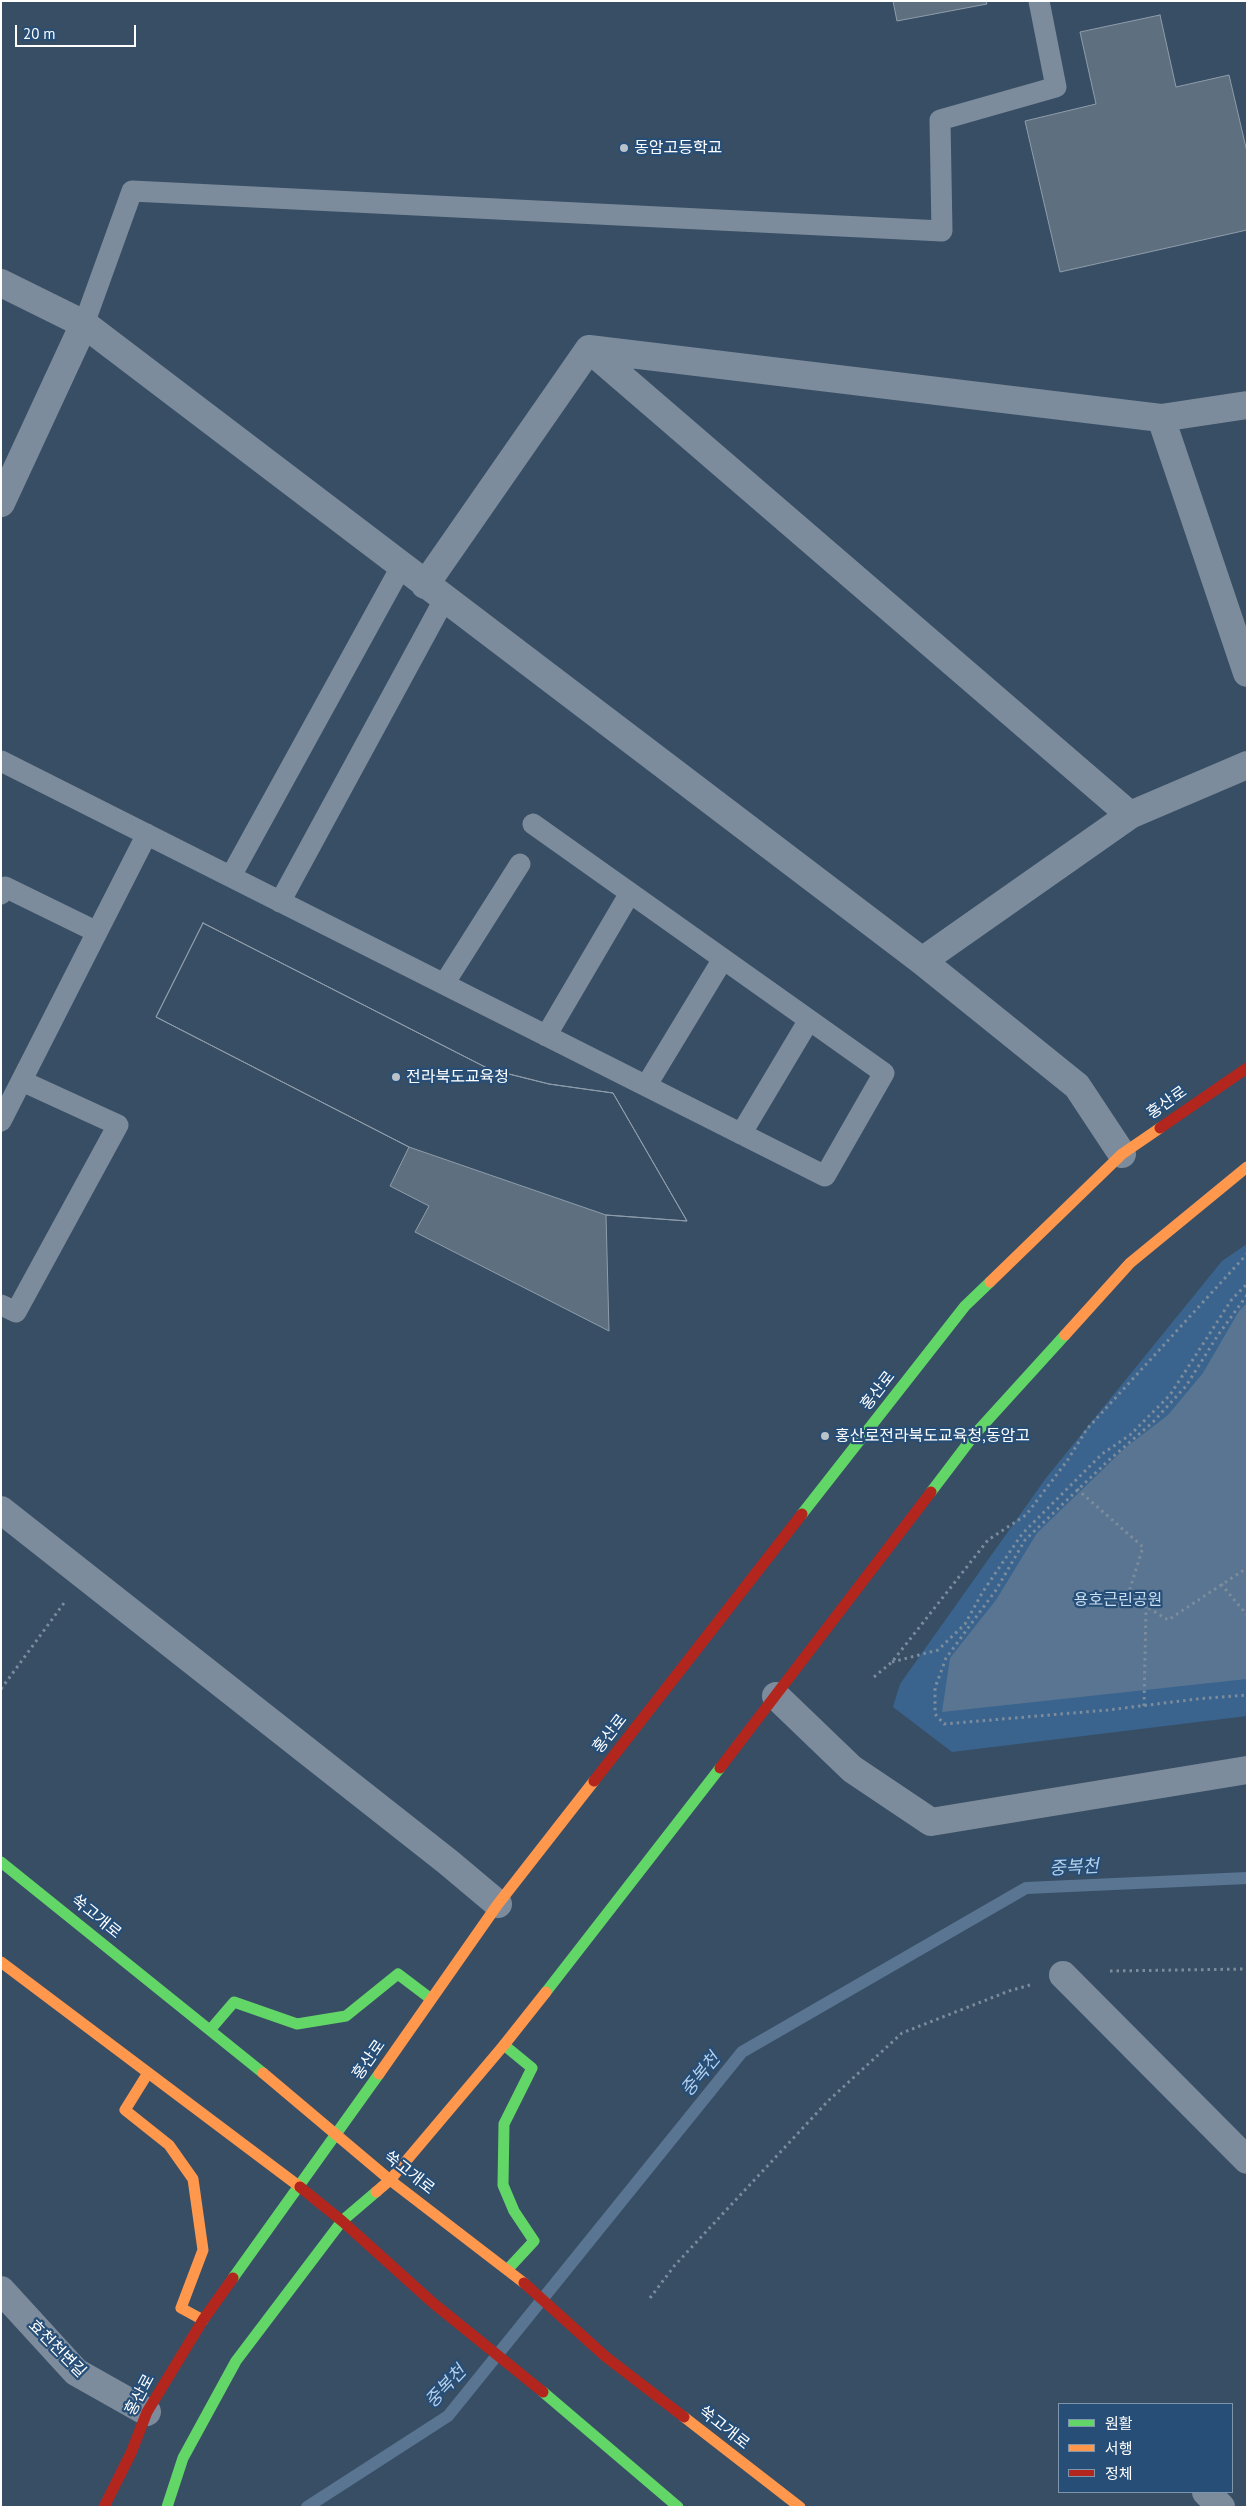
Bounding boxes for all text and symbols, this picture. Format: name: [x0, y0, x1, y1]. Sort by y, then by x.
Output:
scale bar: [18, 15, 139, 47]
text: 20 m: [23, 24, 56, 43]
place label: 동암고등학교: [634, 138, 722, 158]
marker: 동암고등학교: [618, 142, 630, 154]
place label: 전라북도교육청: [406, 1067, 509, 1087]
marker: 전라북도교육청: [390, 1071, 402, 1083]
street label: 홍산로: [1143, 1082, 1191, 1124]
street label: 홍산로: [857, 1368, 899, 1414]
place label: 홍산로전라북도교육청,동암고: [835, 1426, 1030, 1446]
marker: 홍산로전라북도교육청,동암고: [819, 1430, 831, 1442]
park label: 용호근린공원: [1074, 1590, 1162, 1610]
street label: 홍산로: [589, 1711, 631, 1757]
water label: 중복천: [1049, 1856, 1099, 1880]
street label: 쑥고개로: [67, 1891, 125, 1943]
street label: 홍산로: [348, 2036, 390, 2084]
water label: 중복천: [677, 2049, 725, 2101]
street label: 쑥고개로: [380, 2147, 438, 2199]
street label: 효천천변길: [24, 2316, 90, 2382]
water label: 중복천: [421, 2361, 471, 2413]
street label: 홍산로: [121, 2371, 159, 2419]
street label: 쑥고개로: [695, 2402, 753, 2454]
legend: [1058, 2403, 1233, 2493]
text: 원활: [1105, 2414, 1133, 2433]
text: 서행: [1105, 2439, 1133, 2458]
text: 정체: [1105, 2464, 1133, 2483]

